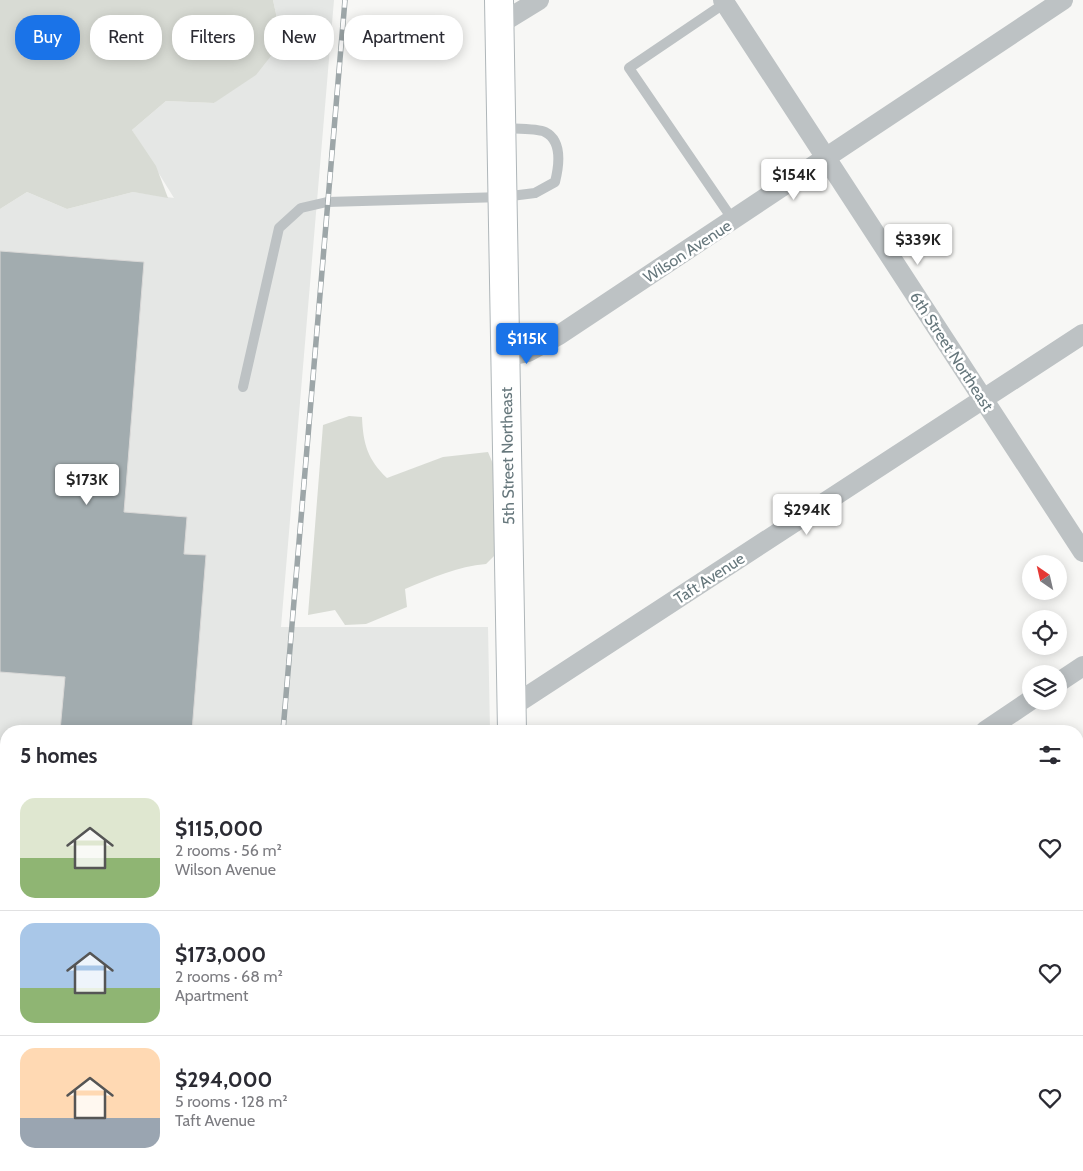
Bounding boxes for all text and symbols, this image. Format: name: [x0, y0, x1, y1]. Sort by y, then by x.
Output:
chip: Buy: [15, 15, 80, 60]
chip: Rent: [90, 15, 162, 60]
chip: Filters: [172, 15, 254, 60]
chip: New: [264, 15, 334, 60]
chip: Apartment: [344, 15, 463, 60]
pin: $154K: [759, 158, 829, 201]
text: $154K: [772, 165, 816, 184]
street label: Wilson Avenue: [640, 216, 735, 287]
pin: $339K: [883, 224, 953, 266]
text: $339K: [895, 230, 941, 249]
street label: 6th Street Northeast: [906, 288, 998, 415]
pin: $115K: [492, 322, 562, 365]
text: $115K: [507, 329, 547, 348]
street label: 5th Street Northeast: [497, 386, 518, 525]
pin: $173K: [52, 464, 122, 506]
text: $173K: [66, 470, 108, 489]
pin: $294K: [772, 494, 842, 536]
text: $294K: [784, 500, 830, 519]
street label: Taft Avenue: [670, 549, 748, 608]
north arrow: [1022, 555, 1068, 600]
map controls: [1022, 555, 1067, 710]
button: locate: [1022, 610, 1067, 655]
button: layers: [1022, 665, 1067, 710]
icon: filters: [1036, 741, 1064, 769]
text: 5 homes: [20, 743, 98, 768]
text: $115,000: [175, 816, 263, 841]
icon: home: [60, 818, 120, 878]
icon: heart: [1036, 834, 1064, 862]
text: 2 rooms · 56 m²: [175, 841, 282, 860]
text: Wilson Avenue: [175, 860, 276, 879]
text: $173,000: [175, 942, 266, 967]
icon: home: [60, 943, 120, 1003]
icon: heart: [1036, 959, 1064, 987]
text: 2 rooms · 68 m²: [175, 967, 283, 986]
text: Apartment: [175, 986, 248, 1005]
text: $294,000: [175, 1067, 272, 1092]
icon: home: [60, 1068, 120, 1128]
icon: heart: [1036, 1084, 1064, 1112]
text: 5 rooms · 128 m²: [175, 1092, 288, 1111]
text: Taft Avenue: [175, 1111, 255, 1130]

